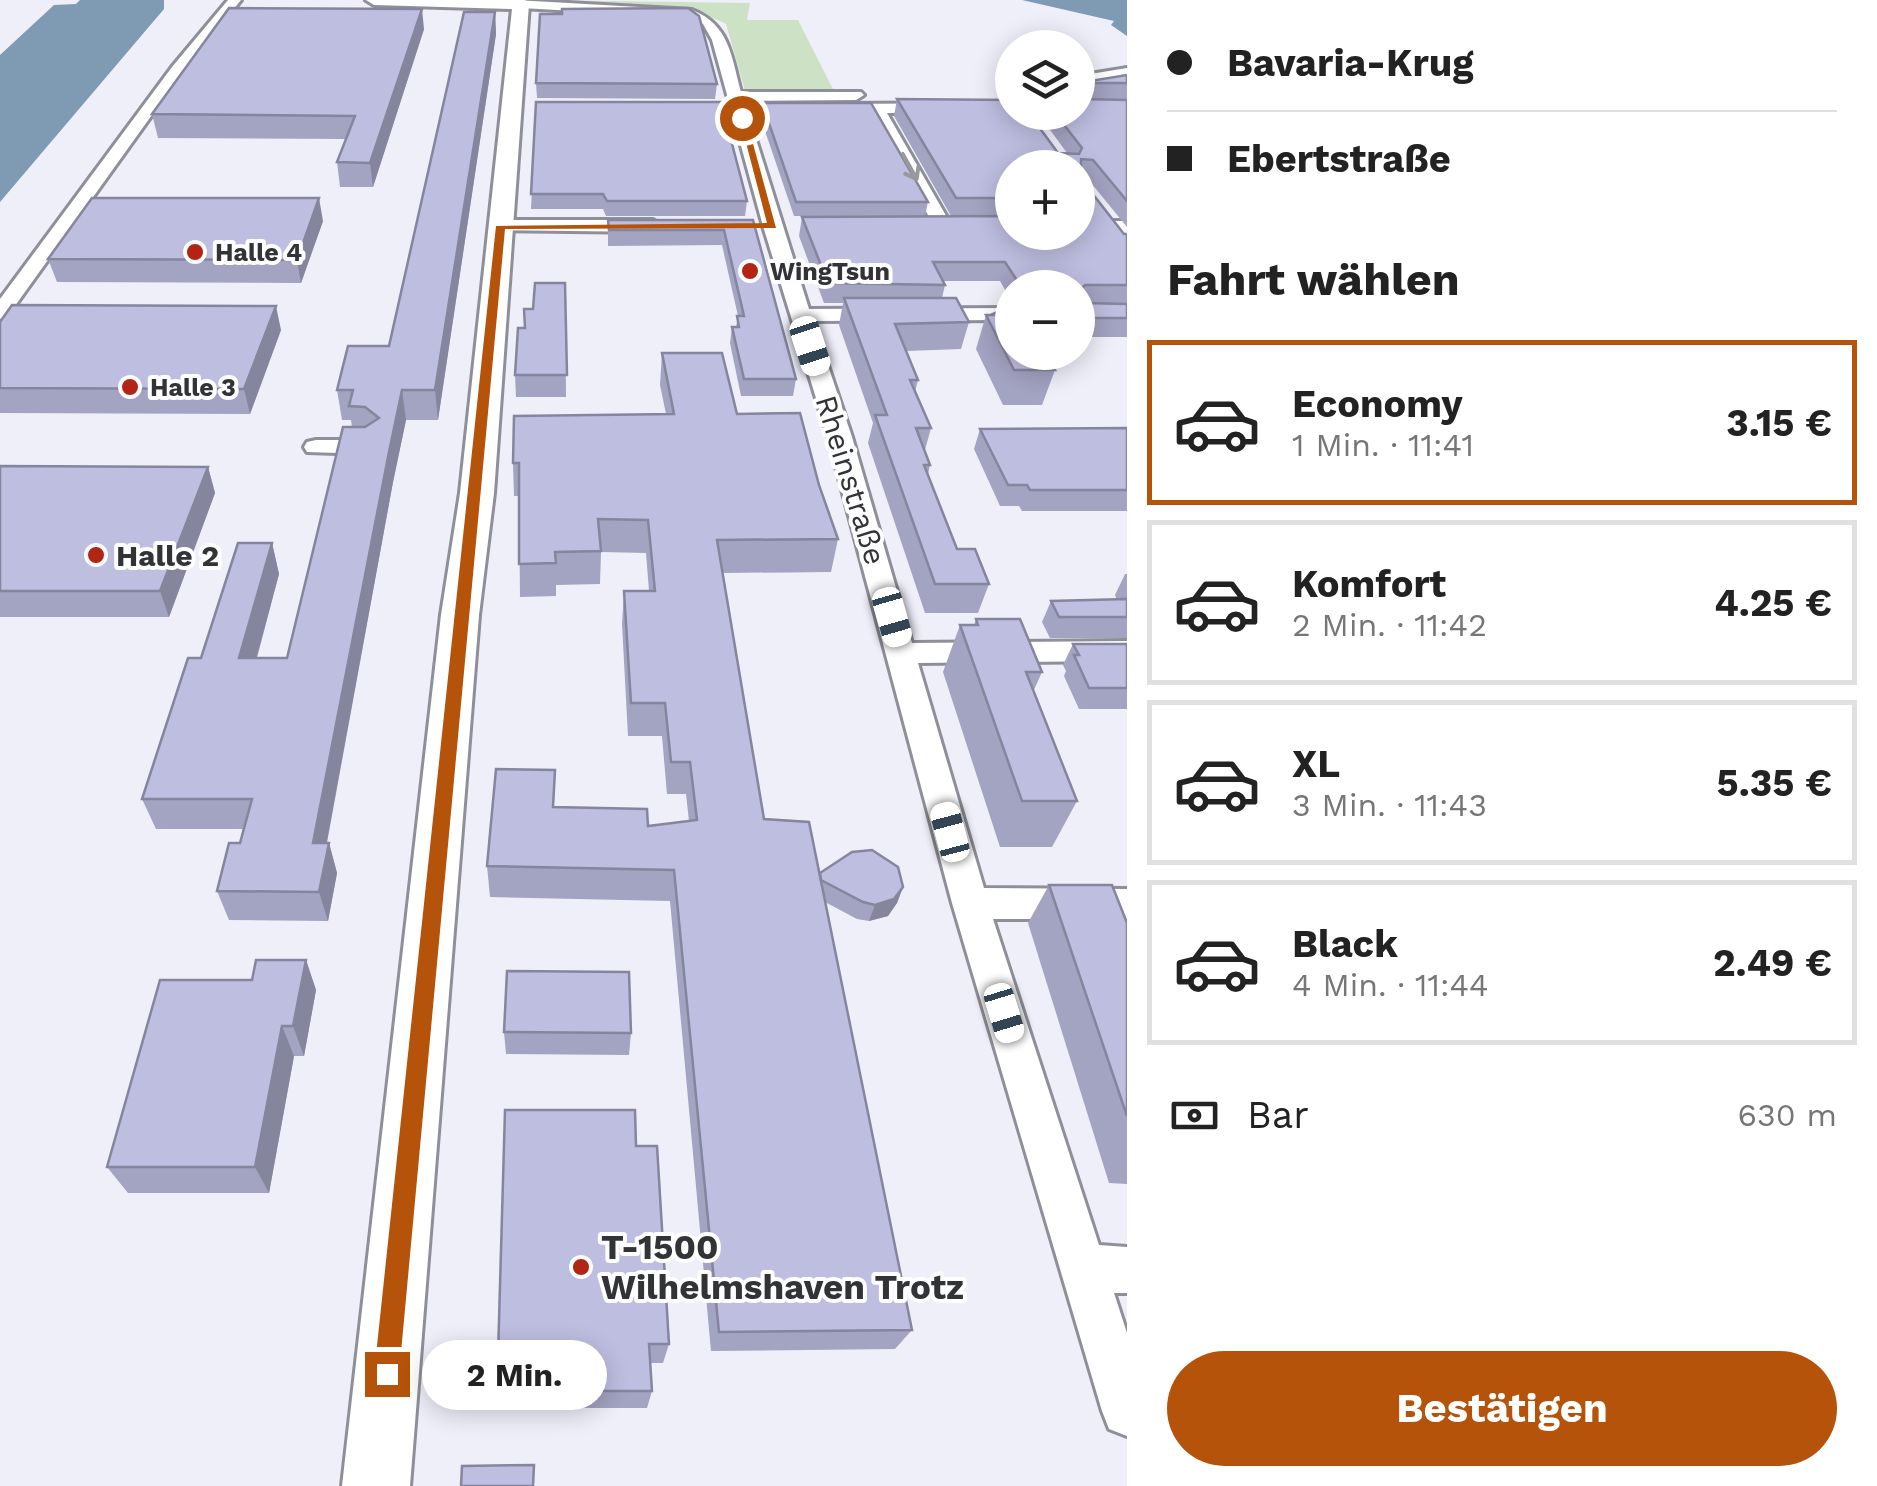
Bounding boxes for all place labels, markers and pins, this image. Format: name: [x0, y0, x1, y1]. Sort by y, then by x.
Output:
place label: Halle 4: [215, 238, 302, 267]
marker: Halle 4: [184, 241, 206, 263]
place label: WingTsun: [770, 257, 890, 286]
marker: WingTsun: [739, 260, 761, 282]
place label: Halle 3: [150, 373, 236, 402]
marker: Halle 3: [119, 376, 141, 398]
place label: Halle 2: [116, 538, 219, 573]
marker: Halle 2: [85, 544, 107, 566]
place label: T-1500 Wilhelmshaven Trotz: [601, 1226, 964, 1308]
marker: T-1500 Wilhelmshaven Trotz: [570, 1256, 592, 1278]

